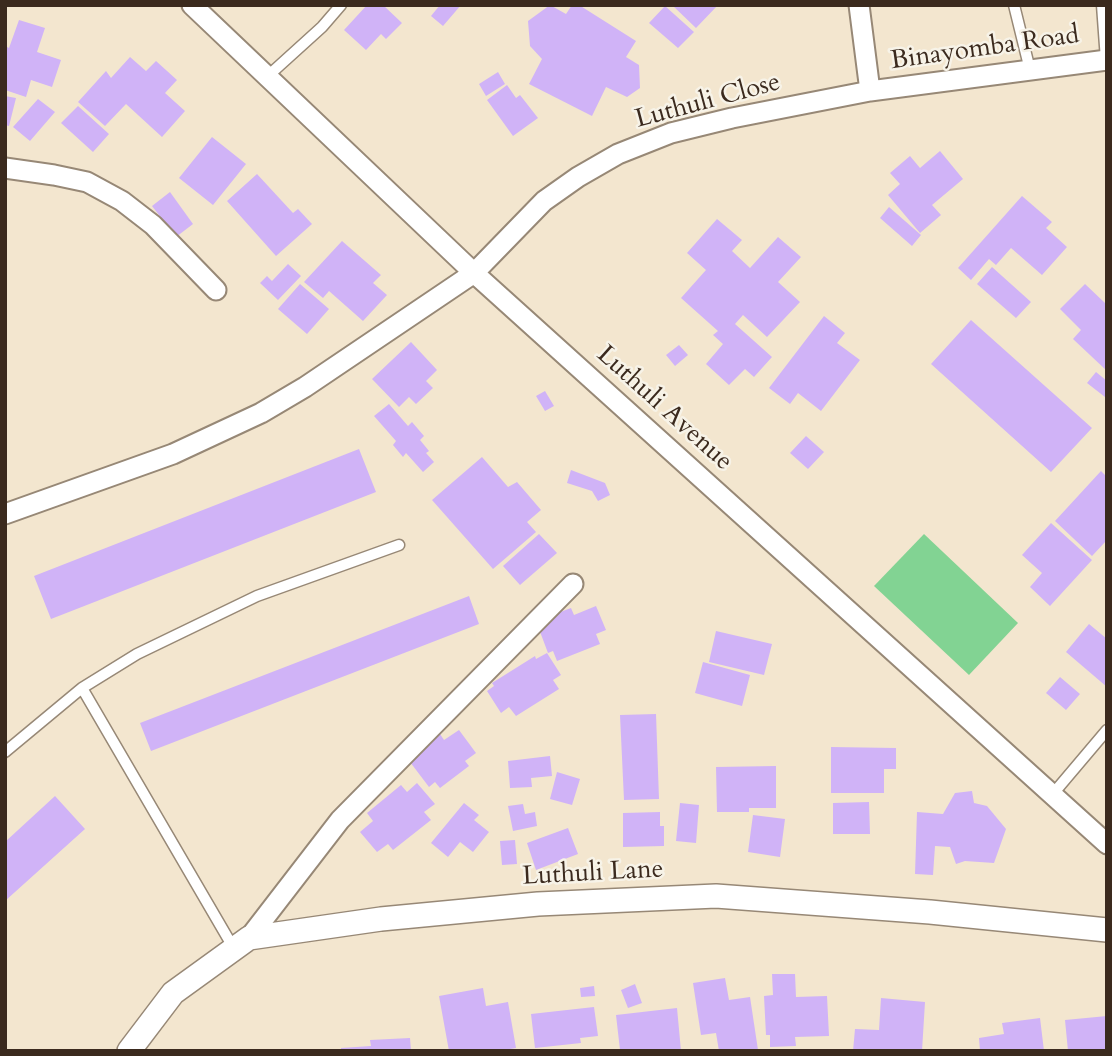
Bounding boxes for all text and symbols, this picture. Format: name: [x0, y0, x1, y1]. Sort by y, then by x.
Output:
street label: Binayomba Road: [889, 20, 1081, 78]
street label: Luthuli Close: [632, 68, 784, 136]
street label: Luthuli Avenue: [590, 340, 738, 478]
street label: Luthuli Lane: [522, 855, 664, 893]

